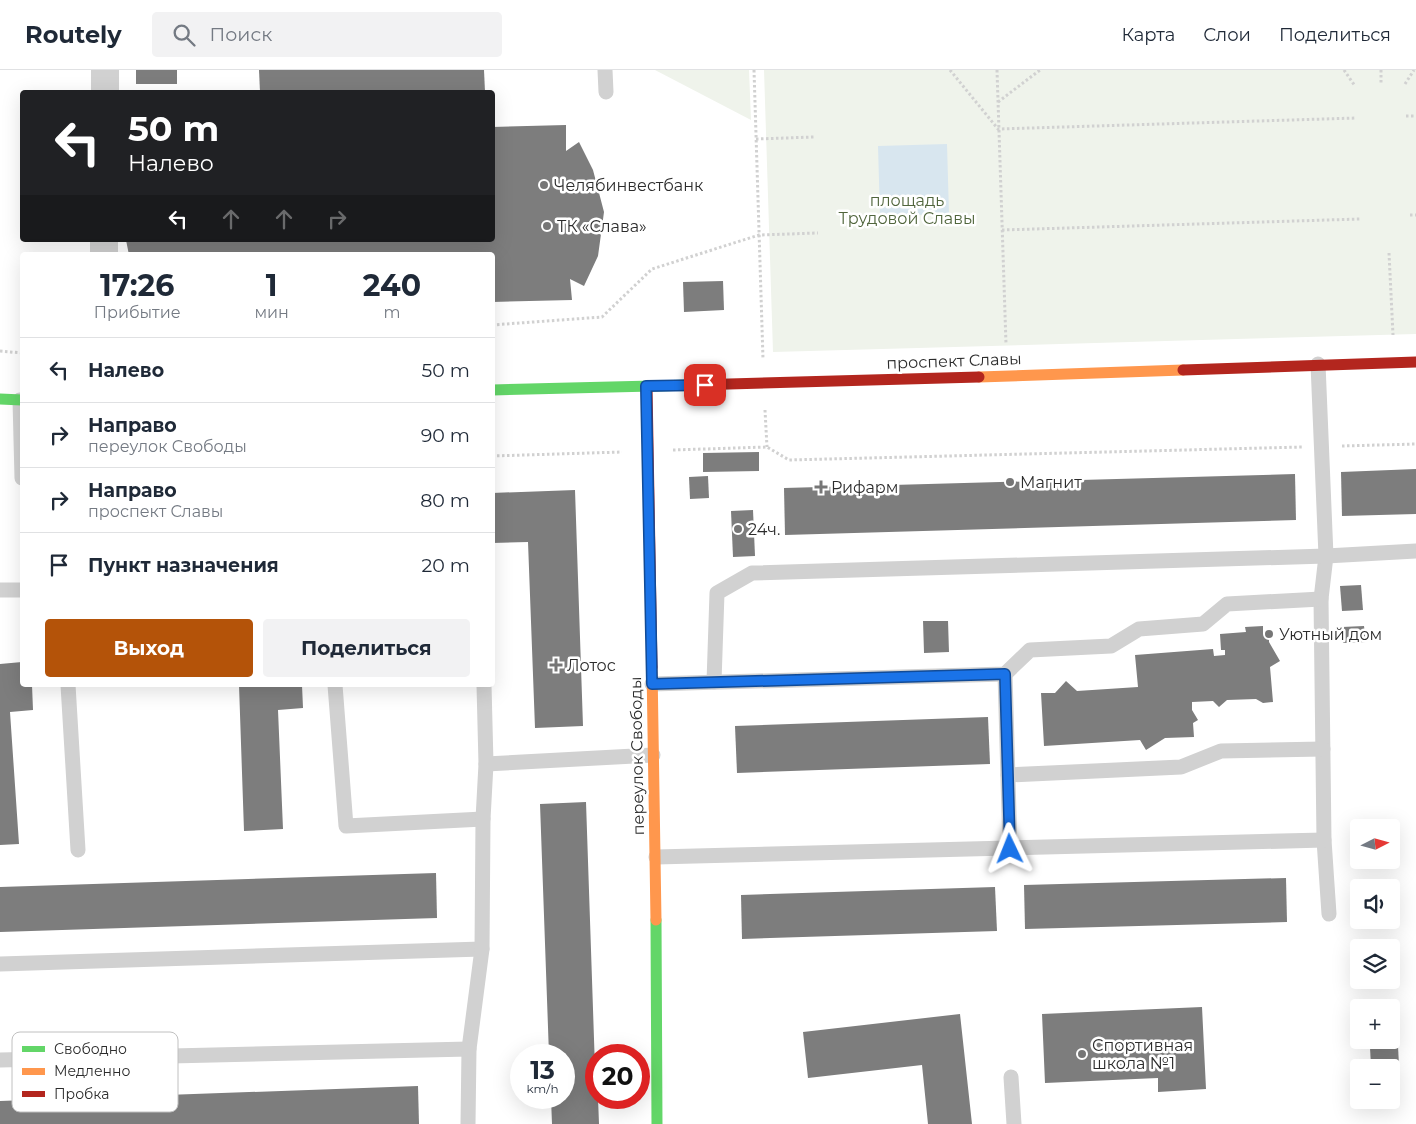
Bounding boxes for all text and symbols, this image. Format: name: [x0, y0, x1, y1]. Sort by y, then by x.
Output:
search box: [152, 12, 502, 57]
text: Routely: [25, 20, 122, 49]
icon: search: [170, 21, 198, 49]
text: Поиск: [210, 23, 272, 46]
text: Карта: [1121, 24, 1175, 46]
text: Слои: [1203, 24, 1251, 46]
text: Поделиться: [1279, 24, 1391, 46]
text: 50 m: [128, 107, 219, 150]
icon: left: [45, 110, 110, 175]
text: Налево: [128, 150, 214, 177]
place label: Челябинвестбанк: [554, 176, 704, 195]
marker: Челябинвестбанк: [538, 179, 550, 191]
park label: площадь Трудовой Славы: [839, 191, 975, 228]
icon: left: [164, 205, 192, 233]
icon: ahead: [217, 205, 245, 233]
icon: ahead: [270, 205, 298, 233]
icon: right: [323, 205, 351, 233]
place label: ТК «Слава»: [557, 217, 647, 236]
marker: ТК «Слава»: [541, 220, 553, 232]
text: 17:26: [100, 267, 174, 304]
text: 1: [266, 267, 278, 304]
text: 240: [363, 267, 421, 304]
text: Прибытие: [94, 303, 181, 322]
text: мин: [254, 303, 289, 322]
text: m: [383, 303, 400, 322]
street label: проспект Славы: [886, 349, 1022, 373]
icon: left: [45, 356, 73, 384]
text: Налево: [88, 359, 164, 382]
text: 50 m: [422, 359, 470, 382]
pin: [684, 364, 726, 406]
icon: arrive: [691, 371, 719, 399]
text: Направо: [88, 414, 177, 437]
icon: right: [45, 421, 73, 449]
text: 90 m: [421, 424, 470, 447]
text: переулок Свободы: [88, 437, 247, 456]
place label: Магнит: [1020, 473, 1082, 492]
marker: Магнит: [1004, 476, 1016, 488]
place label: Рифарм: [831, 478, 898, 497]
text: Направо: [88, 479, 177, 502]
marker: Рифарм: [815, 481, 827, 493]
icon: right: [45, 486, 73, 514]
text: 80 m: [420, 489, 470, 512]
text: проспект Славы: [88, 502, 223, 521]
place label: 24ч.: [748, 520, 780, 539]
marker: 24ч.: [732, 523, 744, 535]
icon: arrive: [45, 551, 73, 579]
text: Пункт назначения: [88, 554, 279, 577]
text: 20 m: [422, 554, 470, 577]
button: Выход: [45, 619, 253, 677]
button: Поделиться: [263, 619, 470, 677]
place label: Уютный дом: [1279, 625, 1382, 644]
marker: Уютный дом: [1263, 628, 1275, 640]
place label: Лотос: [567, 656, 616, 675]
marker: Лотос: [549, 658, 563, 672]
street label: переулок Свободы: [626, 676, 648, 836]
north arrow: [1350, 819, 1400, 869]
map controls: [1350, 819, 1400, 1109]
position arrow: [983, 822, 1035, 874]
button: sound: [1350, 879, 1400, 929]
button: layers: [1350, 939, 1400, 989]
button: +: [1350, 999, 1400, 1049]
legend: [12, 1032, 178, 1112]
place label: Спортивная школа №1: [1092, 1036, 1193, 1073]
text: Свободно: [54, 1040, 127, 1058]
speed limit sign: 20: [585, 1044, 650, 1109]
marker: Спортивная школа №1: [1076, 1048, 1088, 1060]
text: 13: [530, 1055, 555, 1085]
button: −: [1350, 1059, 1400, 1109]
text: Медленно: [54, 1062, 130, 1080]
text: km/h: [526, 1081, 559, 1096]
text: Пробка: [54, 1085, 109, 1103]

